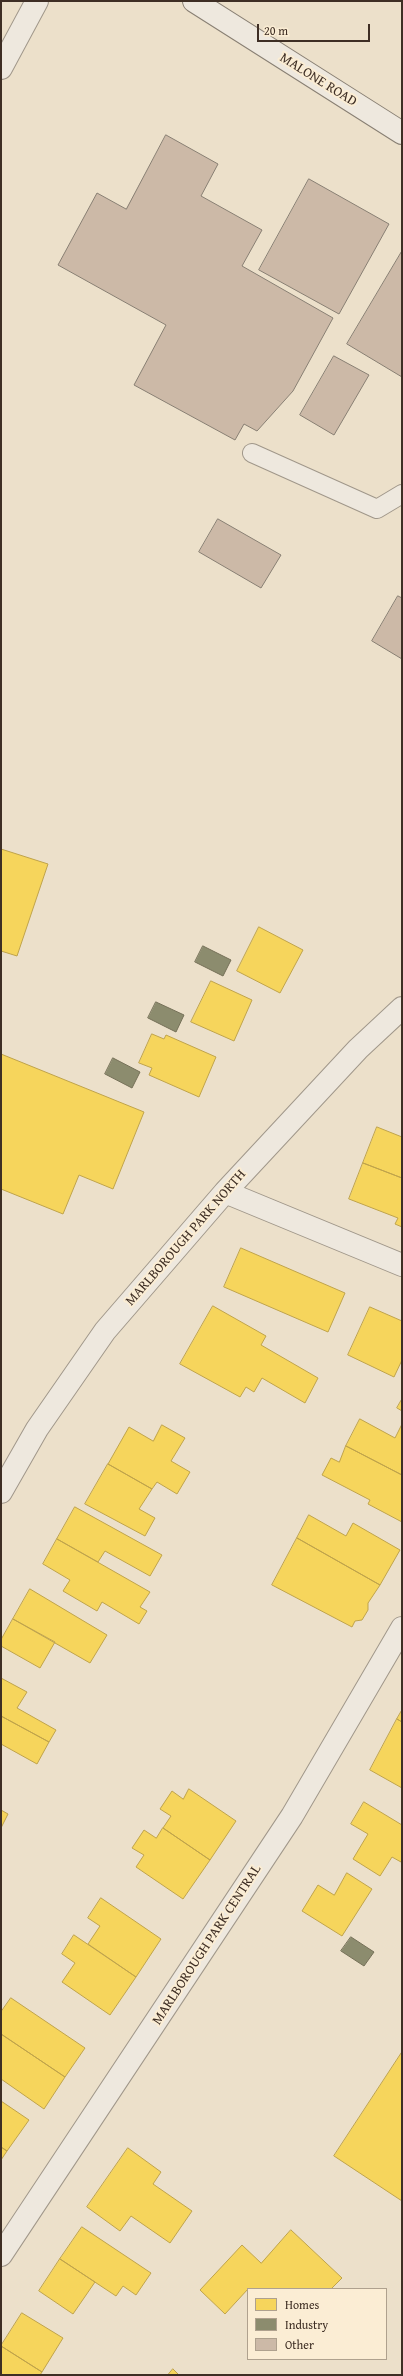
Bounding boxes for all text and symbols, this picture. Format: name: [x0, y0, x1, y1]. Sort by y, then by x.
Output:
scale bar: [259, 16, 372, 42]
text: 20 m: [264, 22, 288, 39]
street label: MALONE ROAD: [276, 50, 360, 110]
street label: MARLBOROUGH PARK NORTH: [122, 1166, 250, 1310]
street label: MARLBOROUGH PARK CENTRAL: [149, 1862, 265, 2028]
legend: [247, 2288, 387, 2360]
text: Homes: [285, 2296, 319, 2313]
text: Industry: [285, 2316, 328, 2333]
text: Other: [285, 2336, 314, 2353]

